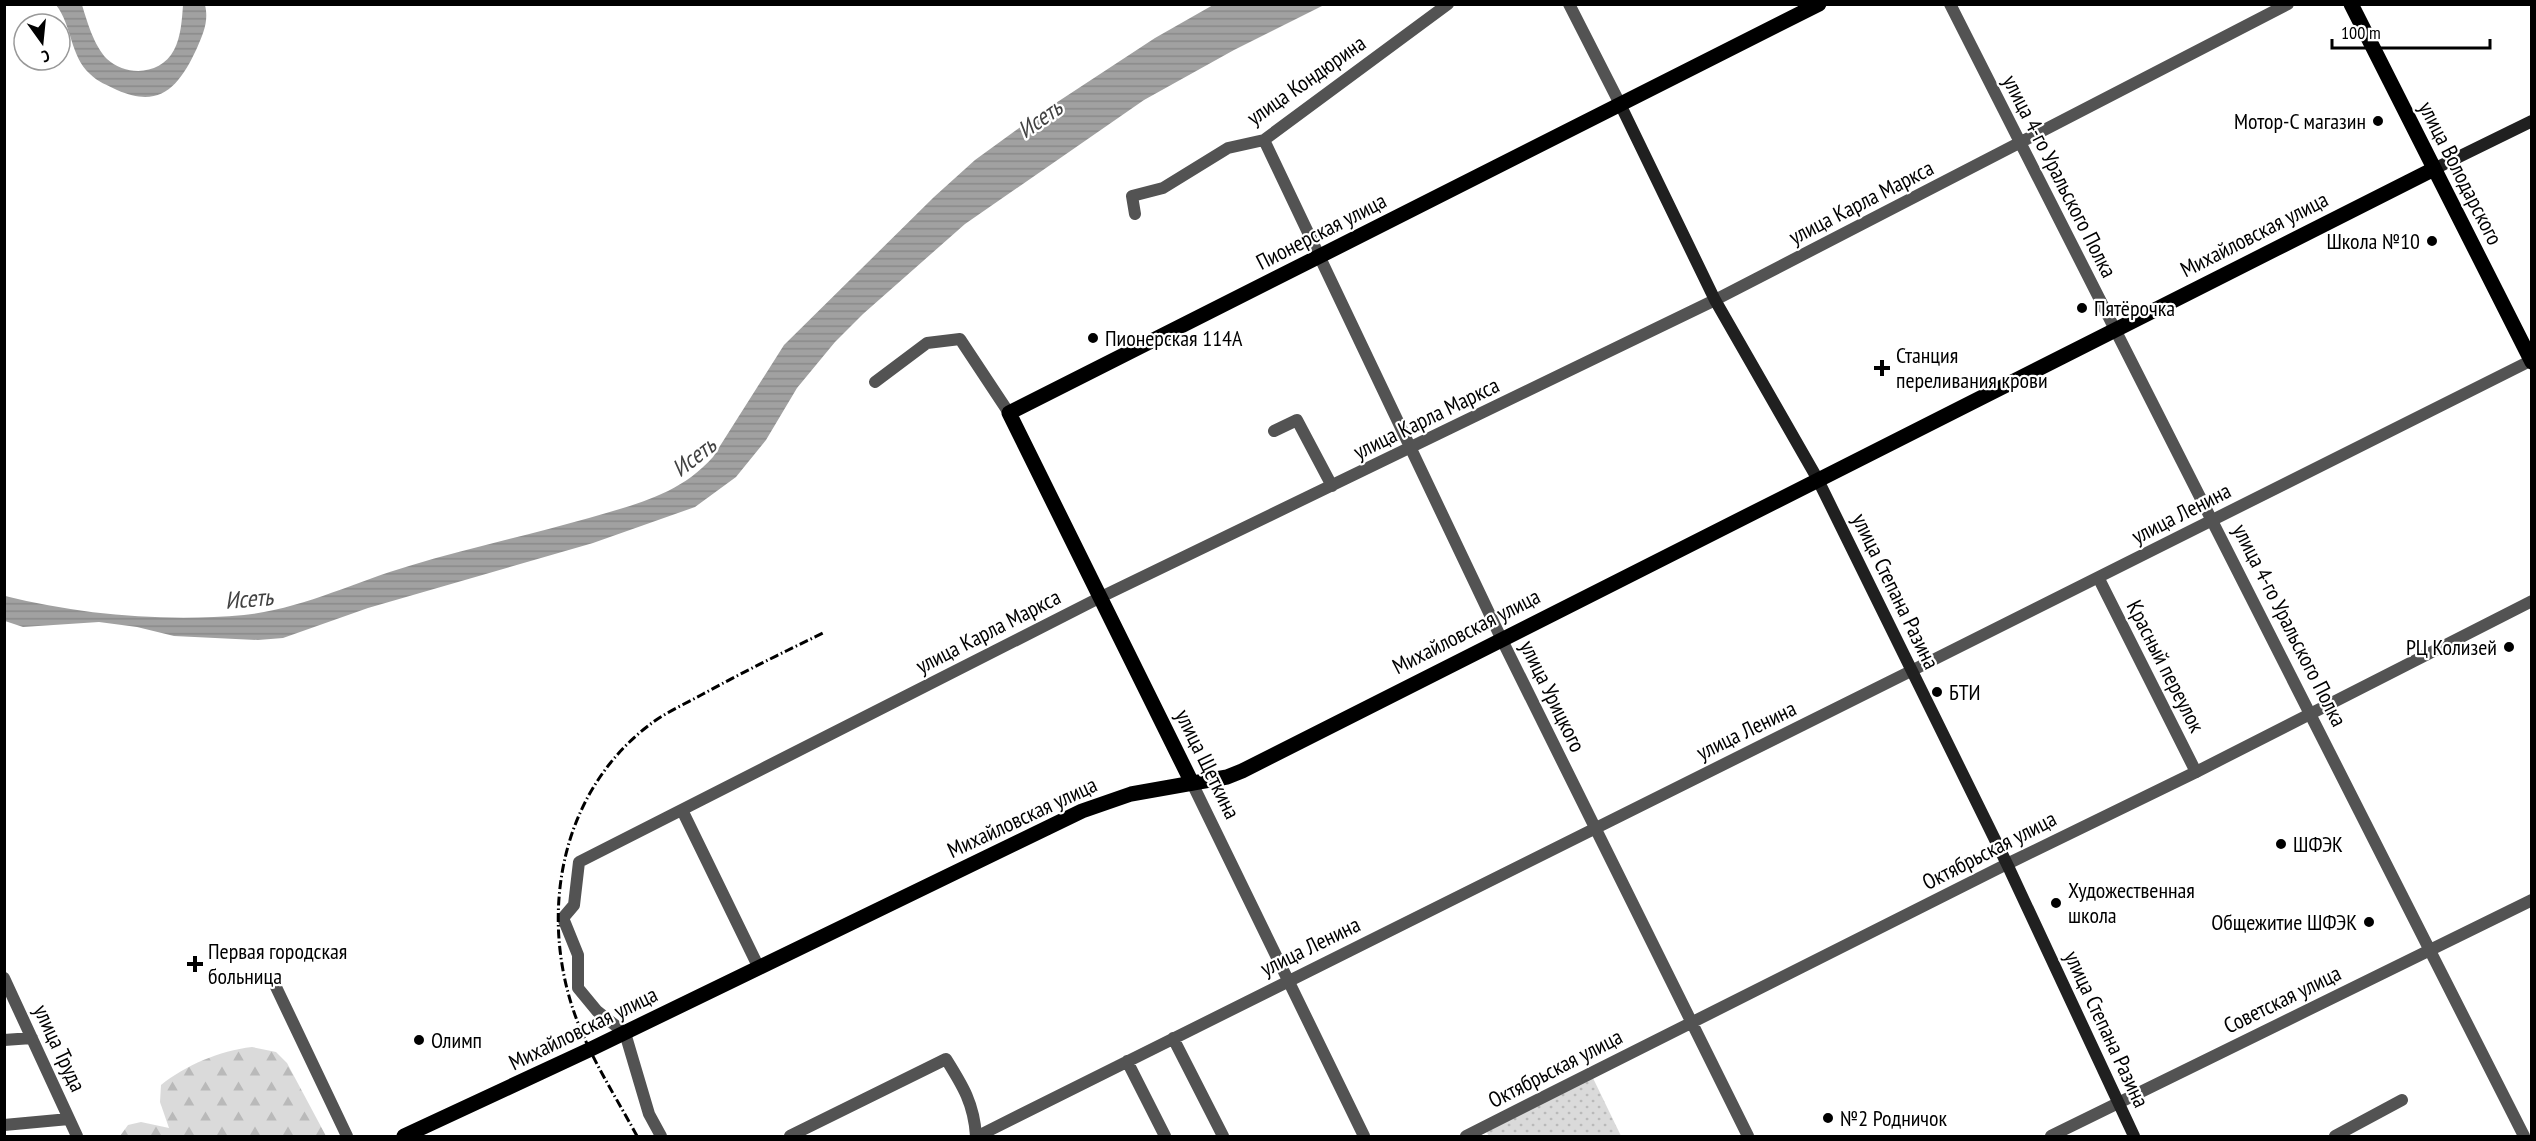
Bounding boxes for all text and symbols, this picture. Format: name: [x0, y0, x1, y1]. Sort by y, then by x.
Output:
north arrow: [12, 12, 72, 72]
scale bar: [2332, 12, 2490, 50]
text: 100 m: [2341, 21, 2381, 44]
street label: улица Кондюрина: [1241, 29, 1371, 131]
text: С: [39, 46, 52, 67]
street label: улица 4-го Уральского Полка: [1997, 70, 2123, 282]
water label: Исеть: [1011, 92, 1069, 145]
street label: улица Володарского: [2413, 96, 2509, 250]
place label: Мотор-С магазин: [2234, 107, 2366, 135]
marker: Мотор-С магазин: [2371, 114, 2385, 128]
street label: улица Карла Маркса: [1784, 153, 1938, 251]
street label: Михайловская улица: [2176, 185, 2332, 283]
street label: Пионерская улица: [1251, 186, 1391, 276]
place label: Школа №10: [2326, 227, 2420, 255]
marker: Школа №10: [2425, 234, 2439, 248]
place label: Пятёрочка: [2094, 294, 2175, 322]
marker: Пятёрочка: [2075, 301, 2089, 315]
place label: Пионерская 114А: [1105, 324, 1243, 352]
marker: Пионерская 114А: [1086, 331, 1100, 345]
place label: Станция переливания крови: [1896, 341, 2048, 394]
marker: Станция переливания крови: [1873, 359, 1891, 377]
street label: улица Карла Маркса: [1349, 371, 1503, 465]
water label: Исеть: [665, 429, 723, 484]
street label: улица Ленина: [2127, 476, 2235, 550]
street label: улица Степана Разина: [1846, 509, 1946, 673]
street label: улица 4-го Уральского Полка: [2227, 519, 2353, 731]
water label: Исеть: [224, 581, 275, 616]
street label: улица Карла Маркса: [911, 582, 1065, 680]
street label: Михайловская улица: [1388, 582, 1544, 680]
street label: Красный переулок: [2121, 595, 2212, 737]
place label: РЦ Колизей: [2406, 633, 2497, 661]
street label: улица Урицкого: [1514, 636, 1592, 756]
marker: РЦ Колизей: [2502, 640, 2516, 654]
place label: БТИ: [1949, 678, 1981, 706]
marker: БТИ: [1930, 685, 1944, 699]
street label: улица Ленина: [1692, 694, 1800, 766]
street label: улица Щеткина: [1169, 705, 1247, 823]
street label: Михайловская улица: [943, 770, 1101, 864]
street label: Октябрьская улица: [1917, 804, 2061, 896]
place label: ШФЭК: [2293, 830, 2343, 858]
marker: ШФЭК: [2274, 837, 2288, 851]
place label: Художественная школа: [2068, 876, 2195, 929]
marker: Художественная школа: [2049, 896, 2063, 910]
place label: Общежитие ШФЭК: [2211, 908, 2357, 936]
street label: улица Ленина: [1256, 910, 1364, 982]
marker: Общежитие ШФЭК: [2362, 915, 2376, 929]
place label: Первая городская больница: [208, 937, 347, 990]
street label: улица Степана Разина: [2058, 946, 2156, 1112]
marker: Первая городская больница: [186, 955, 204, 973]
street label: Советская улица: [2219, 959, 2345, 1039]
street label: Михайловская улица: [504, 980, 662, 1076]
street label: улица Труда: [28, 1000, 92, 1096]
street label: Октябрьская улица: [1483, 1022, 1627, 1114]
place label: Олимп: [431, 1026, 482, 1054]
marker: Олимп: [412, 1033, 426, 1047]
place label: №2 Родничок: [1840, 1104, 1948, 1132]
marker: №2 Родничок: [1821, 1111, 1835, 1125]

